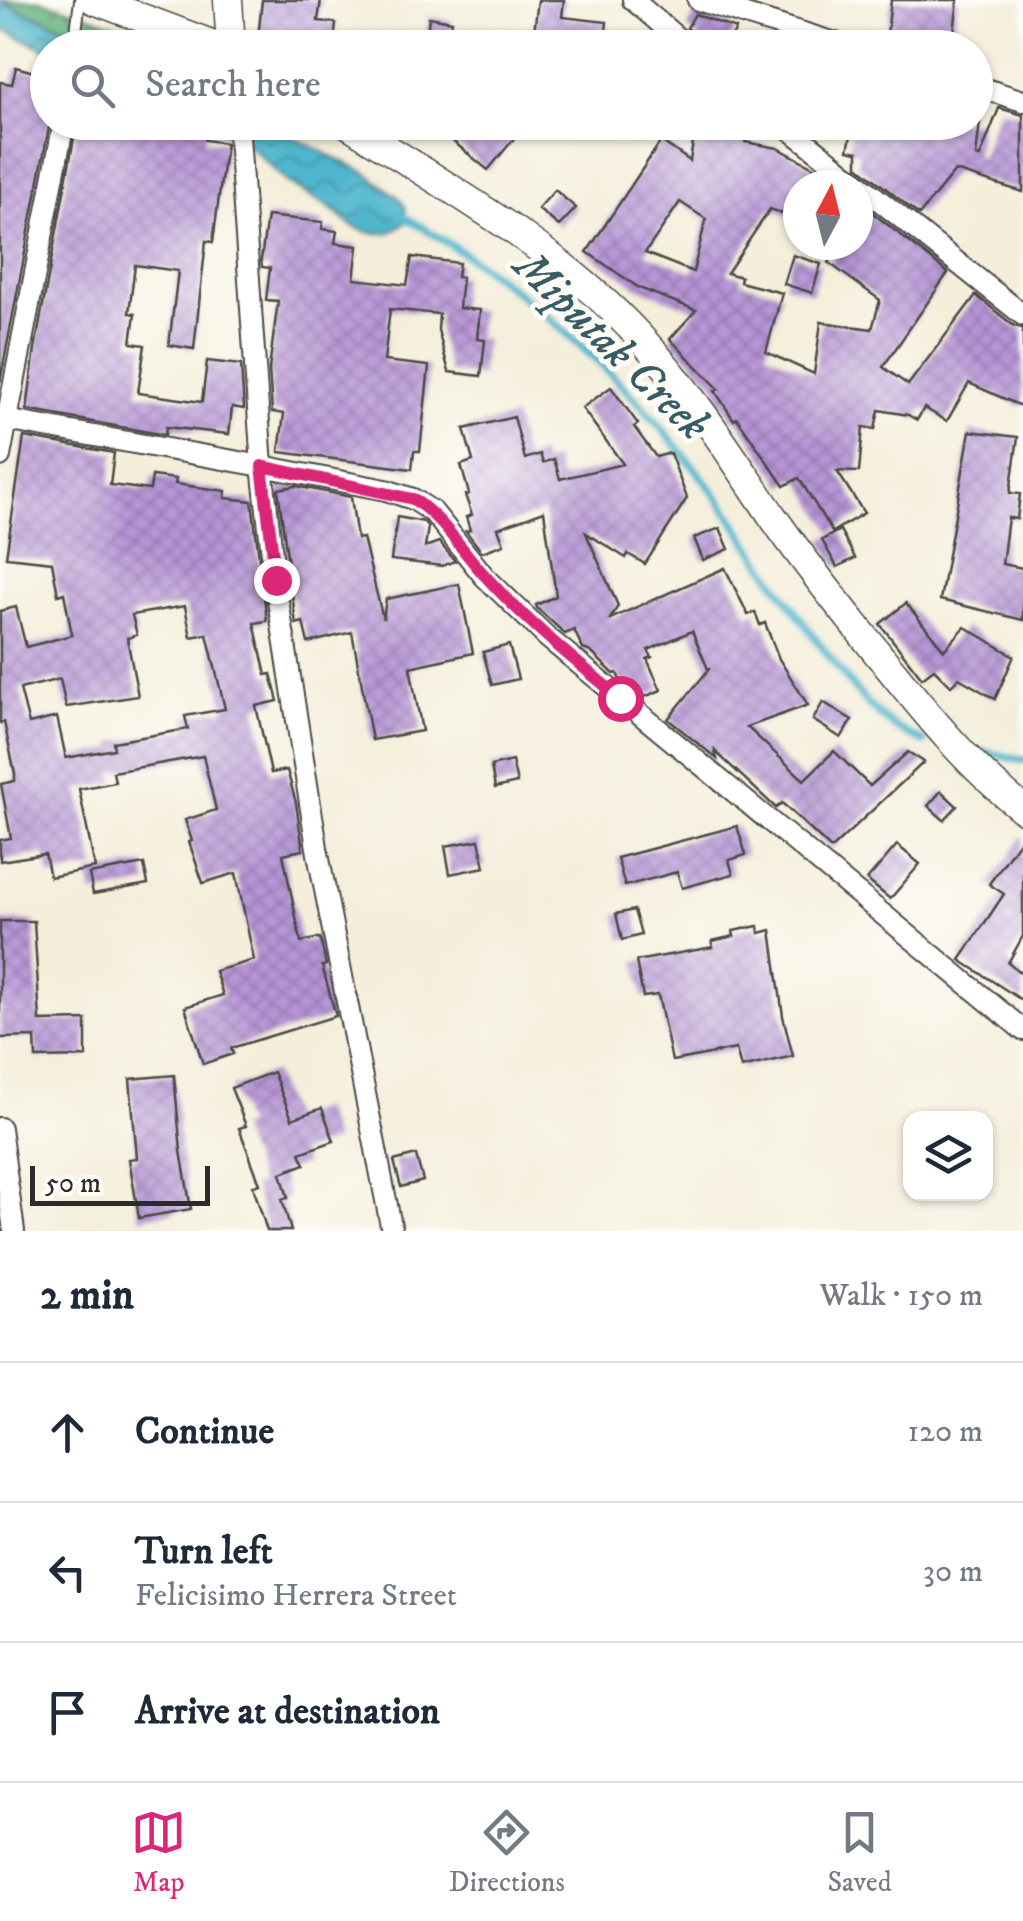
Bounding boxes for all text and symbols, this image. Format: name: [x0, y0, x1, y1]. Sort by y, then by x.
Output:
search box: [30, 30, 993, 140]
icon: search: [65, 58, 120, 113]
text: Search here: [145, 61, 321, 109]
north arrow: [783, 170, 873, 260]
water label: Miputak Creek: [499, 237, 721, 453]
route end: [254, 558, 300, 604]
route start: [598, 676, 644, 722]
map controls: [903, 1111, 993, 1201]
button: layers: [903, 1111, 993, 1201]
scale bar: [30, 1161, 210, 1206]
text: 50 m: [45, 1166, 101, 1201]
text: 2 min: [40, 1270, 134, 1322]
text: Walk · 150 m: [820, 1276, 983, 1316]
icon: ahead: [40, 1405, 95, 1460]
text: Continue: [135, 1408, 274, 1456]
text: 120 m: [907, 1412, 983, 1452]
text: Turn left: [135, 1528, 273, 1576]
icon: left: [40, 1545, 95, 1600]
text: 30 m: [923, 1552, 983, 1592]
text: Felicisimo Herrera Street: [135, 1576, 457, 1616]
icon: arrive: [40, 1685, 95, 1740]
text: Arrive at destination: [135, 1688, 440, 1736]
tab: Map: [131, 1805, 186, 1900]
tab: Directions: [449, 1805, 565, 1900]
tab: Saved: [827, 1805, 892, 1900]

